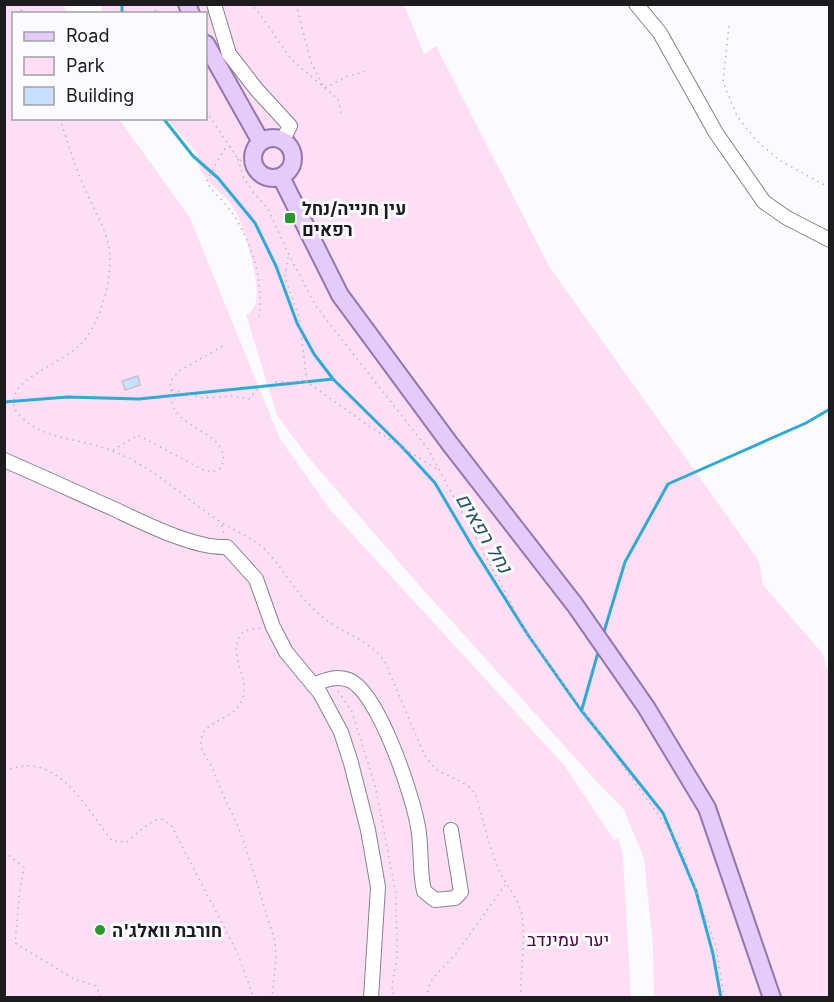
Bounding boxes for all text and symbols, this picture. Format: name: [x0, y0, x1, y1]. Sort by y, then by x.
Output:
legend: [12, 12, 207, 120]
text: Road: [66, 25, 109, 46]
text: Park: [66, 55, 105, 76]
text: Building: [66, 85, 134, 106]
place label: עין חנייה/נחל רפאים: [302, 198, 406, 240]
marker: עין חנייה/נחל רפאים: [283, 211, 297, 225]
water label: נחל רפאים: [451, 489, 518, 579]
place label: חורבת וואלג'ה: [112, 920, 222, 941]
marker: חורבת וואלג'ה: [93, 923, 107, 937]
park label: יער עמינדב: [527, 929, 609, 950]

